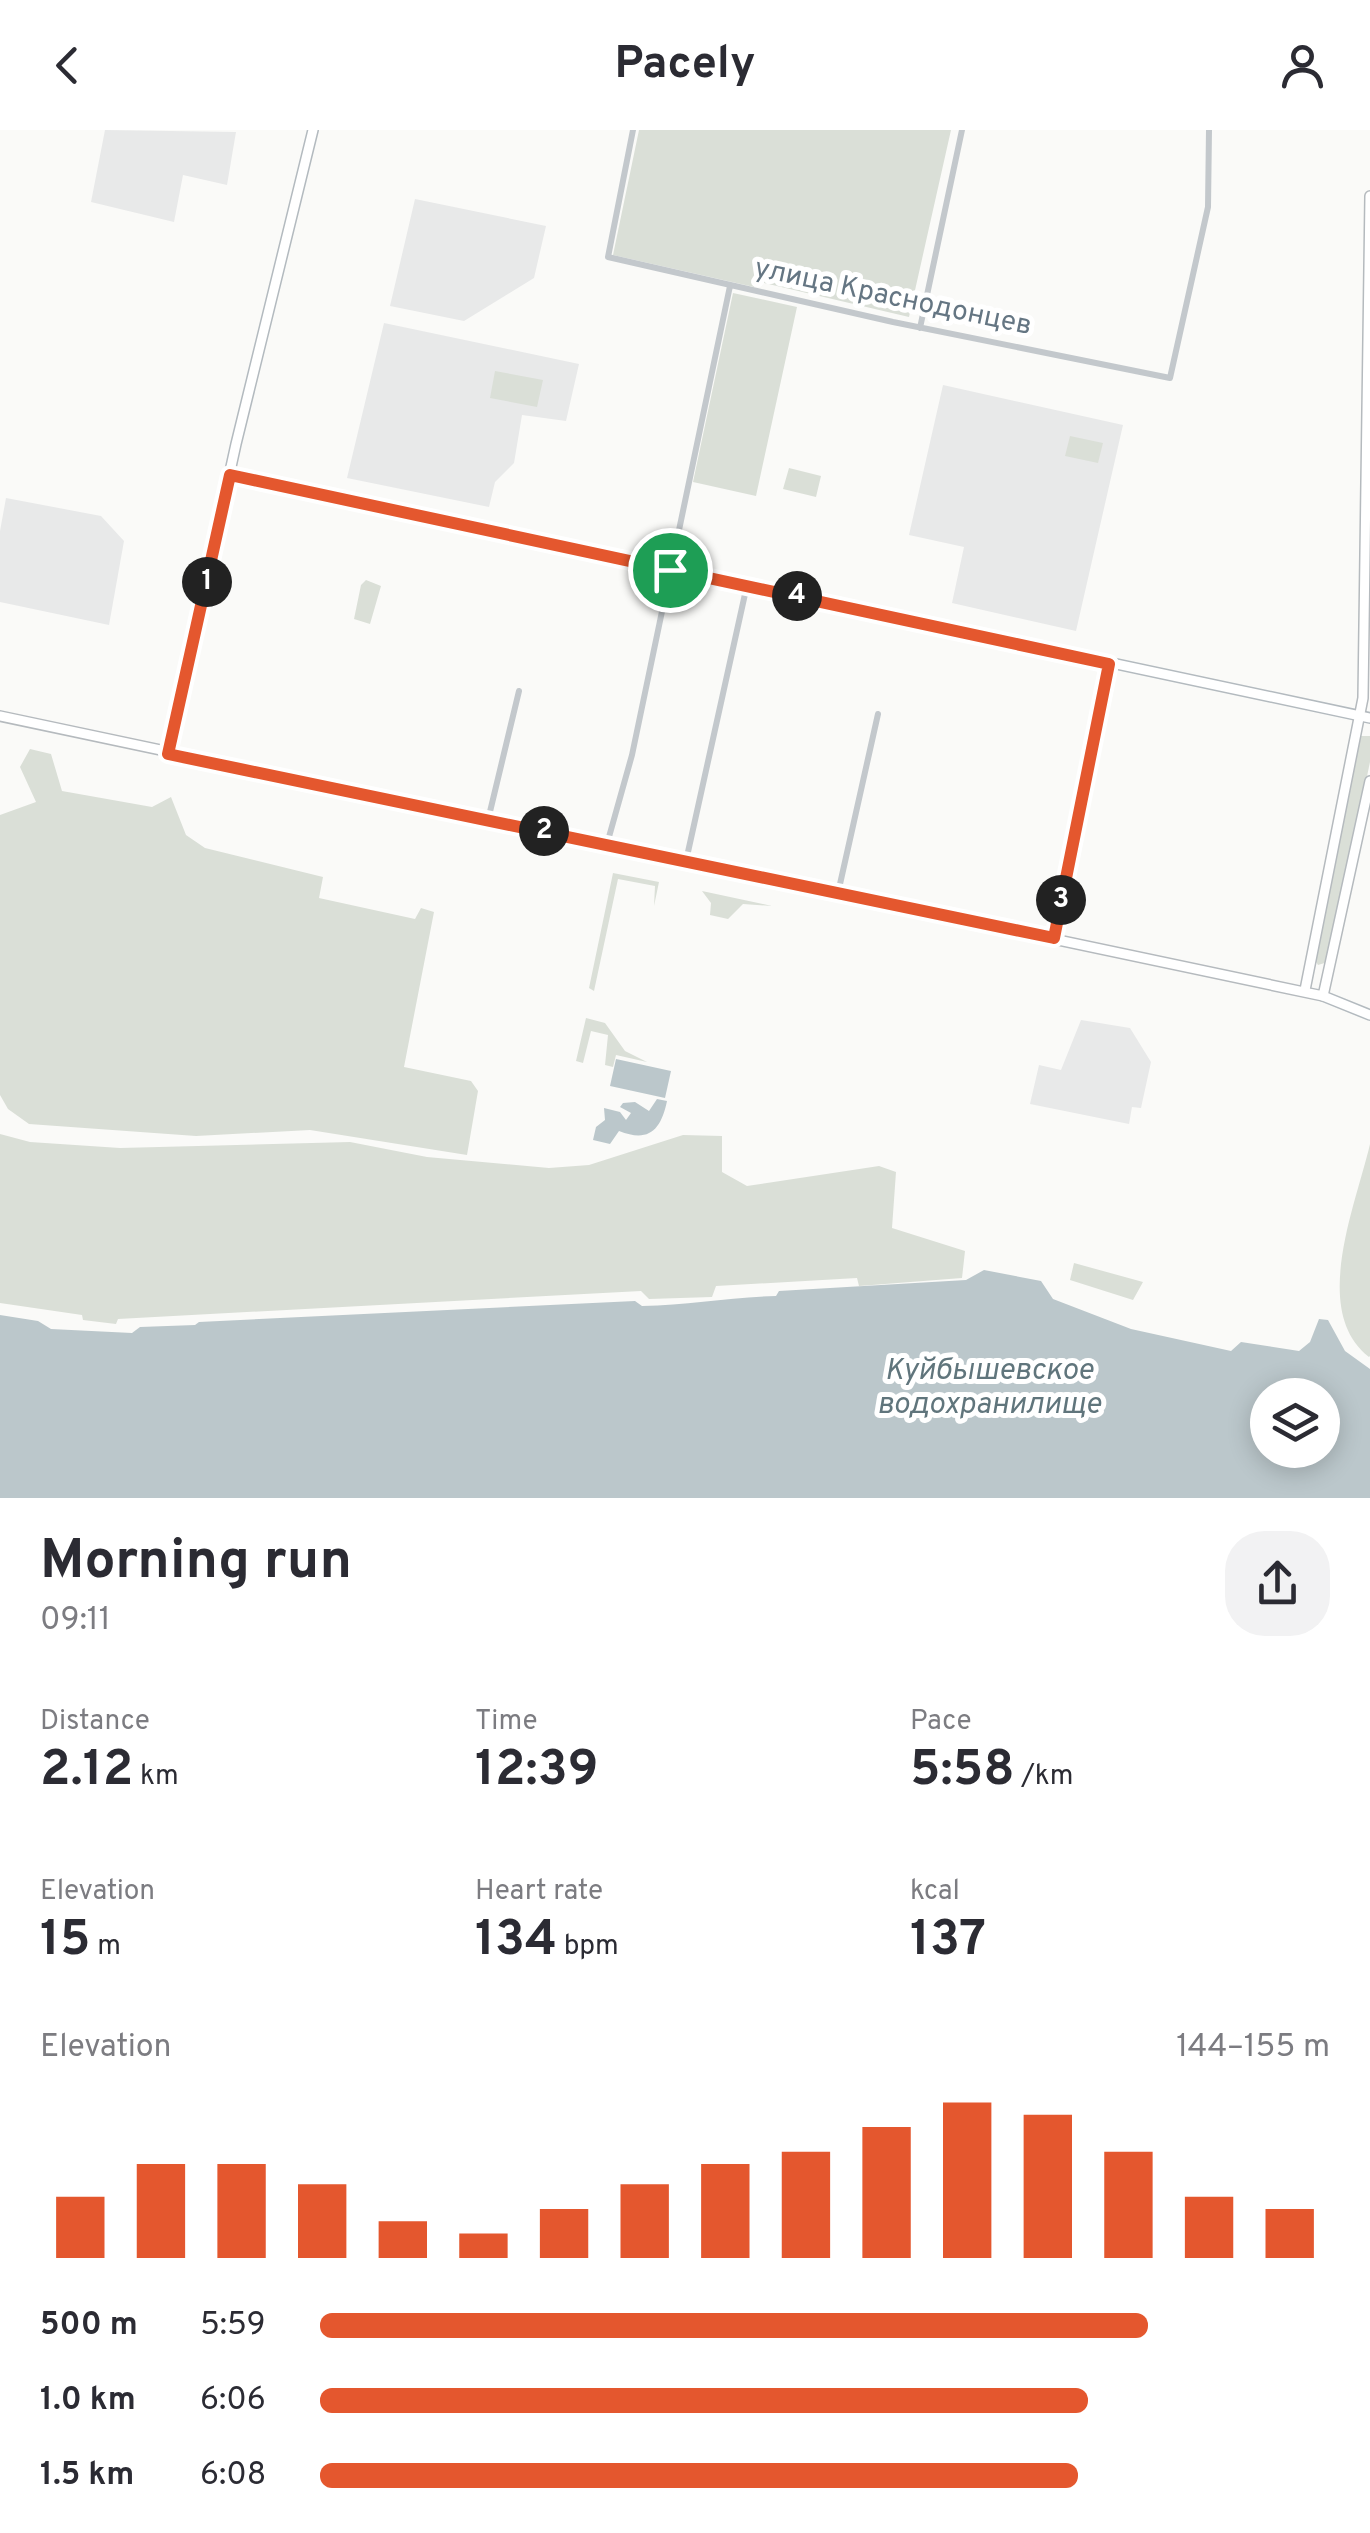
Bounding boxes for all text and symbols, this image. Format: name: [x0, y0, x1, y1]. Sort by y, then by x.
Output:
text: Pacely: [615, 37, 756, 94]
icon: back: [40, 38, 95, 93]
icon: person: [1275, 38, 1330, 93]
street label: улица Краснодонцев: [751, 251, 1035, 345]
pin: [628, 528, 713, 613]
icon: arrive: [643, 543, 698, 598]
pin: 1: [182, 557, 232, 607]
text: 1: [201, 564, 213, 600]
pin: 4: [772, 571, 822, 621]
text: 4: [788, 578, 806, 614]
pin: 2: [519, 806, 569, 856]
text: 2: [535, 813, 553, 849]
pin: 3: [1036, 875, 1086, 925]
text: 3: [1053, 882, 1069, 918]
water label: Куйбышевское водохранилище: [877, 1353, 1102, 1424]
map controls: [1250, 1378, 1340, 1468]
button: layers: [1250, 1378, 1340, 1468]
text: Morning run: [40, 1528, 352, 1598]
button: share: [1225, 1531, 1330, 1636]
text: 09:11: [40, 1601, 111, 1641]
text: Distance: [40, 1704, 150, 1740]
text: Time: [475, 1704, 538, 1740]
text: Pace: [910, 1704, 972, 1740]
text: 2.12: [40, 1740, 133, 1803]
text: 12:39: [475, 1740, 598, 1803]
text: 5:58: [910, 1740, 1015, 1803]
text: km: [133, 1759, 179, 1795]
text: /km: [1015, 1759, 1074, 1795]
text: Elevation: [40, 1874, 155, 1910]
text: Heart rate: [475, 1874, 603, 1910]
text: kcal: [910, 1874, 960, 1910]
text: 15: [40, 1910, 91, 1973]
text: 134: [475, 1910, 557, 1973]
text: 137: [910, 1910, 986, 1973]
text: m: [91, 1929, 121, 1965]
text: bpm: [557, 1929, 619, 1965]
text: Elevation: [40, 2028, 172, 2068]
text: 144–155 m: [1176, 2028, 1330, 2068]
text: 500 m: [40, 2306, 138, 2346]
text: 5:59: [200, 2306, 266, 2346]
text: 1.0 km: [40, 2381, 136, 2421]
text: 6:06: [200, 2381, 266, 2421]
text: 1.5 km: [40, 2456, 134, 2496]
text: 6:08: [200, 2456, 266, 2496]

